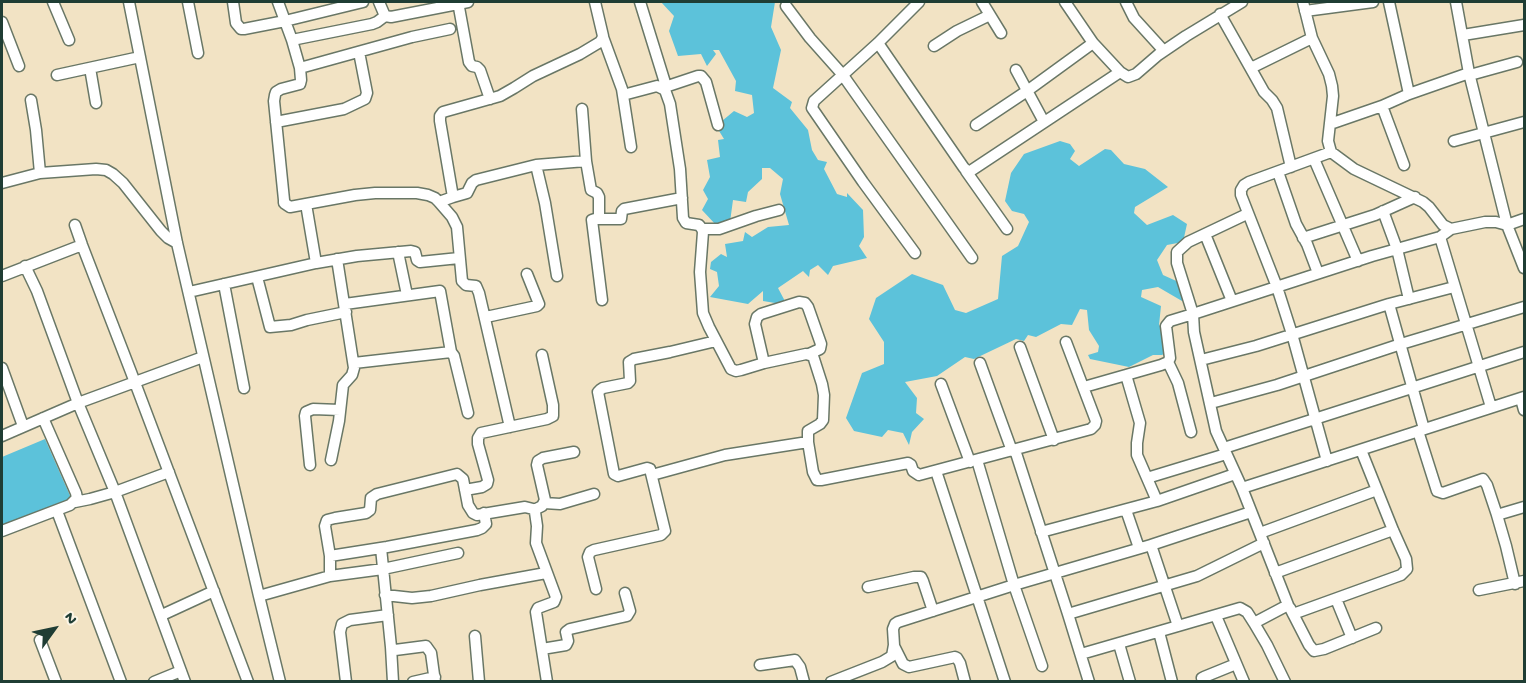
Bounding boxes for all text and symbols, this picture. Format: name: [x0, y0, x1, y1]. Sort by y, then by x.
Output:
north arrow: [24, 599, 84, 659]
text: N: [59, 609, 80, 628]

